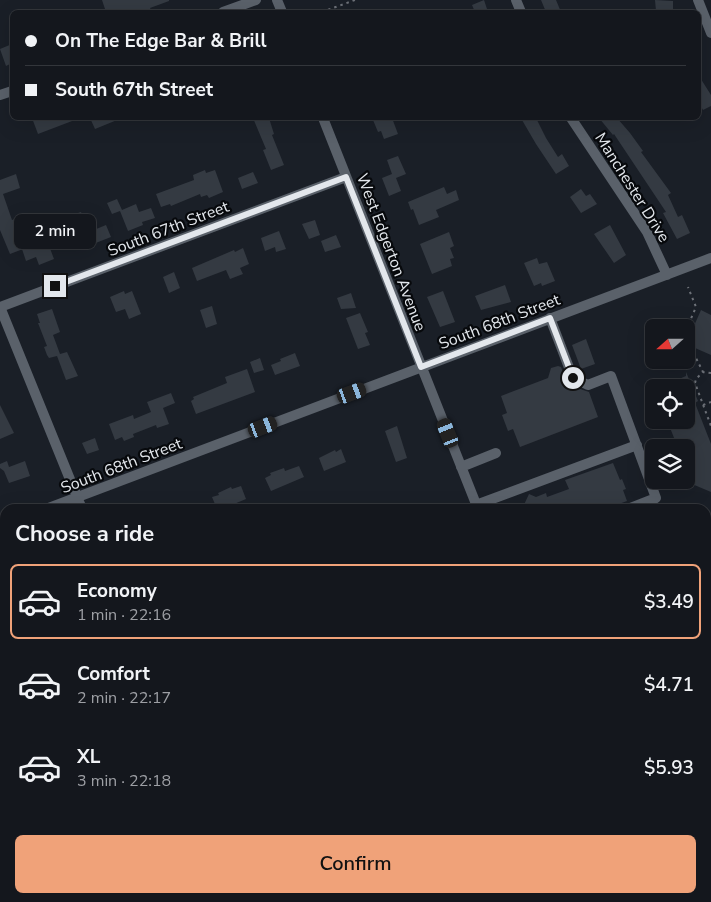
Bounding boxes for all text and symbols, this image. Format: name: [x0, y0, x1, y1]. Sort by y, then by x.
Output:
text: On The Edge Bar & Brill: [55, 28, 267, 54]
text: South 67th Street: [55, 77, 213, 103]
street label: Manchester Drive: [590, 128, 675, 247]
street label: West Edgerton Avenue: [351, 170, 431, 334]
street label: South 67th Street: [105, 196, 232, 262]
callout: 2 min: [14, 214, 96, 248]
text: 2 min: [35, 220, 75, 242]
route end: [44, 275, 66, 297]
street label: South 68th Street: [436, 289, 563, 355]
north arrow: [645, 319, 695, 369]
map controls: [645, 319, 695, 489]
route start: [562, 367, 584, 389]
button: locate: [645, 379, 695, 429]
car: [335, 381, 368, 405]
car: [246, 415, 279, 439]
car: [435, 416, 460, 450]
street label: South 68th Street: [58, 433, 185, 499]
button: layers: [645, 439, 695, 489]
text: Choose a ride: [15, 519, 154, 549]
text: Economy: [77, 578, 157, 604]
icon: car: [17, 579, 62, 624]
text: $3.49: [644, 589, 694, 615]
text: 1 min · 22:16: [77, 604, 171, 626]
text: Comfort: [77, 661, 150, 687]
icon: car: [17, 662, 62, 707]
text: $4.71: [644, 672, 694, 698]
text: 2 min · 22:17: [77, 687, 171, 709]
text: XL: [77, 744, 100, 770]
icon: car: [17, 745, 62, 790]
text: $5.93: [644, 755, 694, 781]
text: 3 min · 22:18: [77, 770, 171, 792]
button: Confirm: [15, 835, 696, 893]

